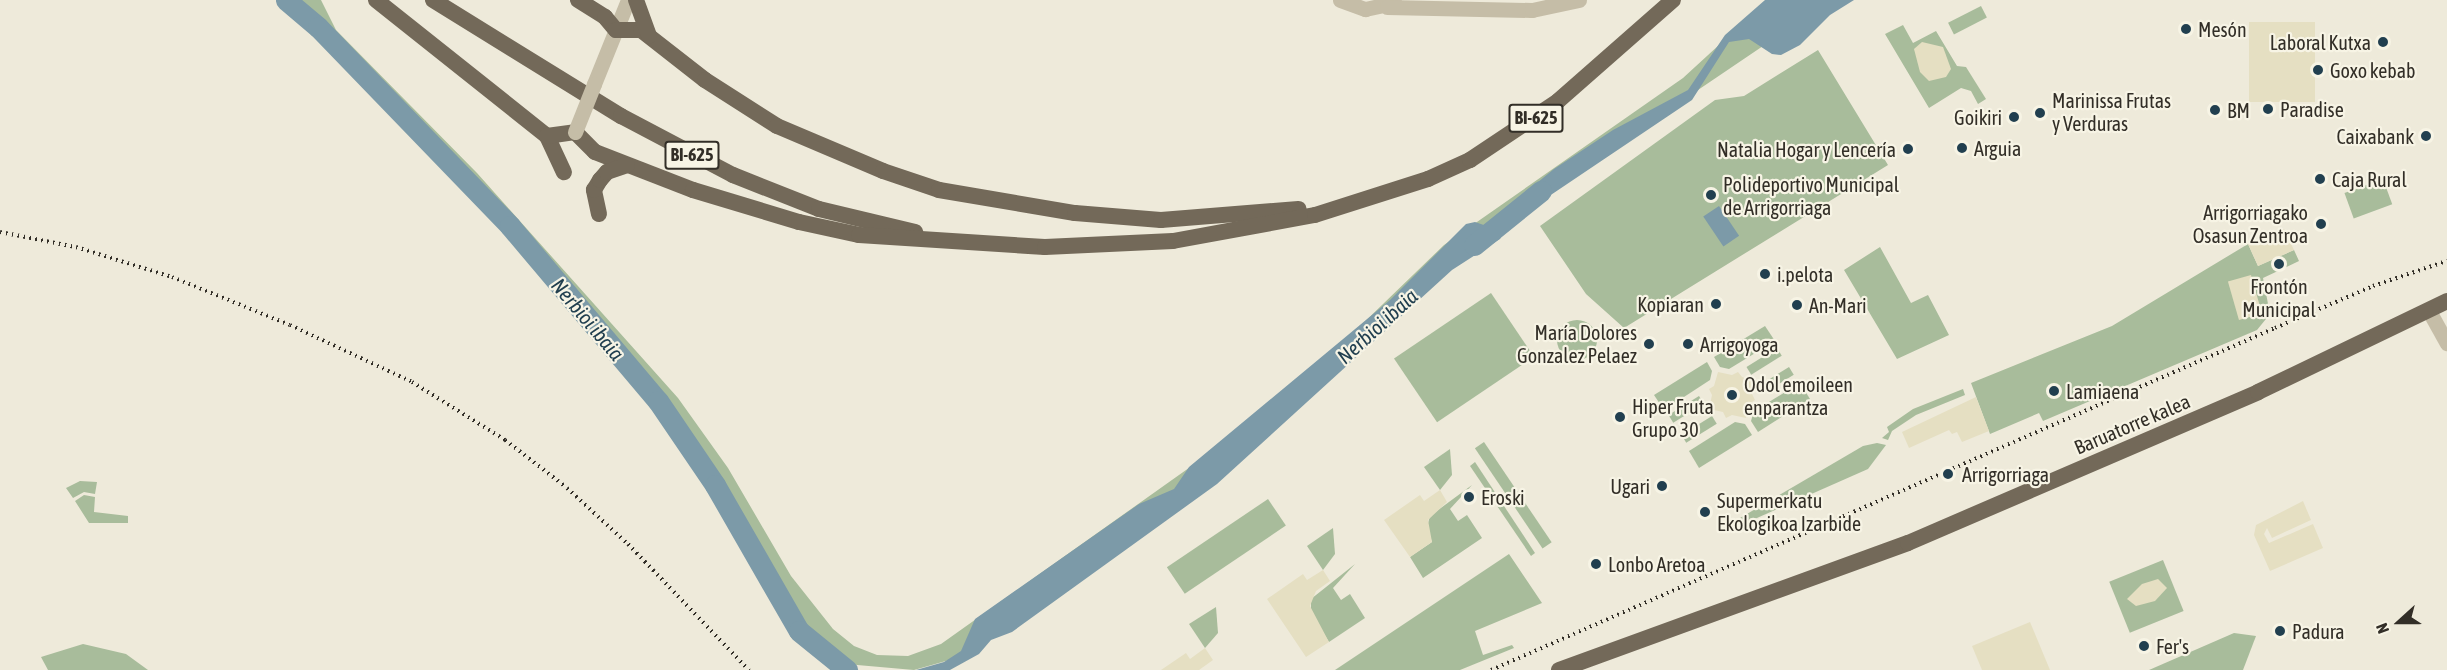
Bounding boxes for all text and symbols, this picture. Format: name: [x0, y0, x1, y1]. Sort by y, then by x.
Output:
place label: Mesón: [2198, 17, 2247, 41]
marker: Mesón: [2179, 22, 2193, 36]
place label: Laboral Kutxa: [2270, 30, 2371, 54]
marker: Laboral Kutxa: [2376, 35, 2390, 49]
place label: Goxo kebab: [2330, 58, 2416, 82]
marker: Goxo kebab: [2311, 63, 2325, 77]
place label: Marinissa Frutas y Verduras: [2052, 89, 2171, 136]
place label: Paradise: [2280, 97, 2344, 121]
place label: BM: [2227, 98, 2250, 122]
marker: Paradise: [2261, 102, 2275, 116]
road number: BI-625: [1508, 103, 1564, 133]
marker: BM: [2208, 103, 2222, 117]
place label: Goikiri: [1954, 105, 2002, 129]
marker: Marinissa Frutas y Verduras: [2033, 106, 2047, 120]
marker: Goikiri: [2007, 110, 2021, 124]
place label: Caixabank: [2336, 124, 2414, 148]
marker: Caixabank: [2419, 129, 2433, 143]
place label: Arguia: [1974, 136, 2021, 160]
place label: Natalia Hogar y Lencería: [1717, 137, 1896, 161]
road number: BI-625: [664, 140, 720, 170]
marker: Arguia: [1955, 141, 1969, 155]
marker: Natalia Hogar y Lencería: [1901, 142, 1915, 156]
place label: Caja Rural: [2332, 167, 2407, 191]
place label: Polideportivo Municipal de Arrigorriaga: [1723, 172, 1899, 219]
marker: Caja Rural: [2313, 172, 2327, 186]
marker: Polideportivo Municipal de Arrigorriaga: [1704, 188, 1718, 202]
place label: Arrigorriagako Osasun Zentroa: [2193, 201, 2308, 248]
marker: Arrigorriagako Osasun Zentroa: [2312, 215, 2330, 233]
marker: Frontón Municipal: [2272, 257, 2286, 271]
place label: i.pelota: [1777, 262, 1833, 286]
marker: i.pelota: [1758, 267, 1772, 281]
water label: Nerbioi ibaia: [546, 273, 630, 365]
place label: Frontón Municipal: [2242, 274, 2316, 321]
water label: Nerbioi ibaia: [1332, 283, 1422, 369]
place label: Kopiaran: [1637, 292, 1704, 316]
place label: An-Mari: [1809, 293, 1867, 317]
marker: Kopiaran: [1709, 297, 1723, 311]
marker: An-Mari: [1790, 298, 1804, 312]
place label: María Dolores Gonzalez Pelaez: [1517, 320, 1637, 367]
place label: Arrigoyoga: [1700, 332, 1779, 356]
marker: María Dolores Gonzalez Pelaez: [1642, 337, 1656, 351]
marker: Arrigoyoga: [1681, 337, 1695, 351]
place label: Odol emoileen enparantza: [1744, 372, 1853, 419]
place label: Lamiaena: [2066, 379, 2139, 403]
marker: Lamiaena: [2047, 384, 2061, 398]
marker: Odol emoileen enparantza: [1725, 388, 1739, 402]
street label: Baruatorre kalea: [2070, 389, 2194, 459]
place label: Hiper Fruta Grupo 30: [1632, 394, 1714, 441]
marker: Hiper Fruta Grupo 30: [1613, 410, 1627, 424]
place label: Arrigorriaga: [1962, 462, 2049, 486]
marker: Arrigorriaga: [1939, 465, 1957, 483]
place label: Ugari: [1610, 474, 1650, 498]
marker: Ugari: [1655, 479, 1669, 493]
place label: Eroski: [1481, 485, 1525, 509]
place label: Supermerkatu Ekologikoa Izarbide: [1717, 488, 1861, 535]
marker: Eroski: [1462, 490, 1476, 504]
marker: Supermerkatu Ekologikoa Izarbide: [1698, 505, 1712, 519]
place label: Lonbo Aretoa: [1608, 552, 1705, 576]
marker: Lonbo Aretoa: [1589, 557, 1603, 571]
north arrow: [2369, 592, 2429, 652]
place label: Padura: [2292, 619, 2345, 643]
text: N: [2372, 621, 2392, 636]
marker: Padura: [2273, 624, 2287, 638]
place label: Fer's: [2156, 634, 2189, 658]
marker: Fer's: [2137, 639, 2151, 653]

